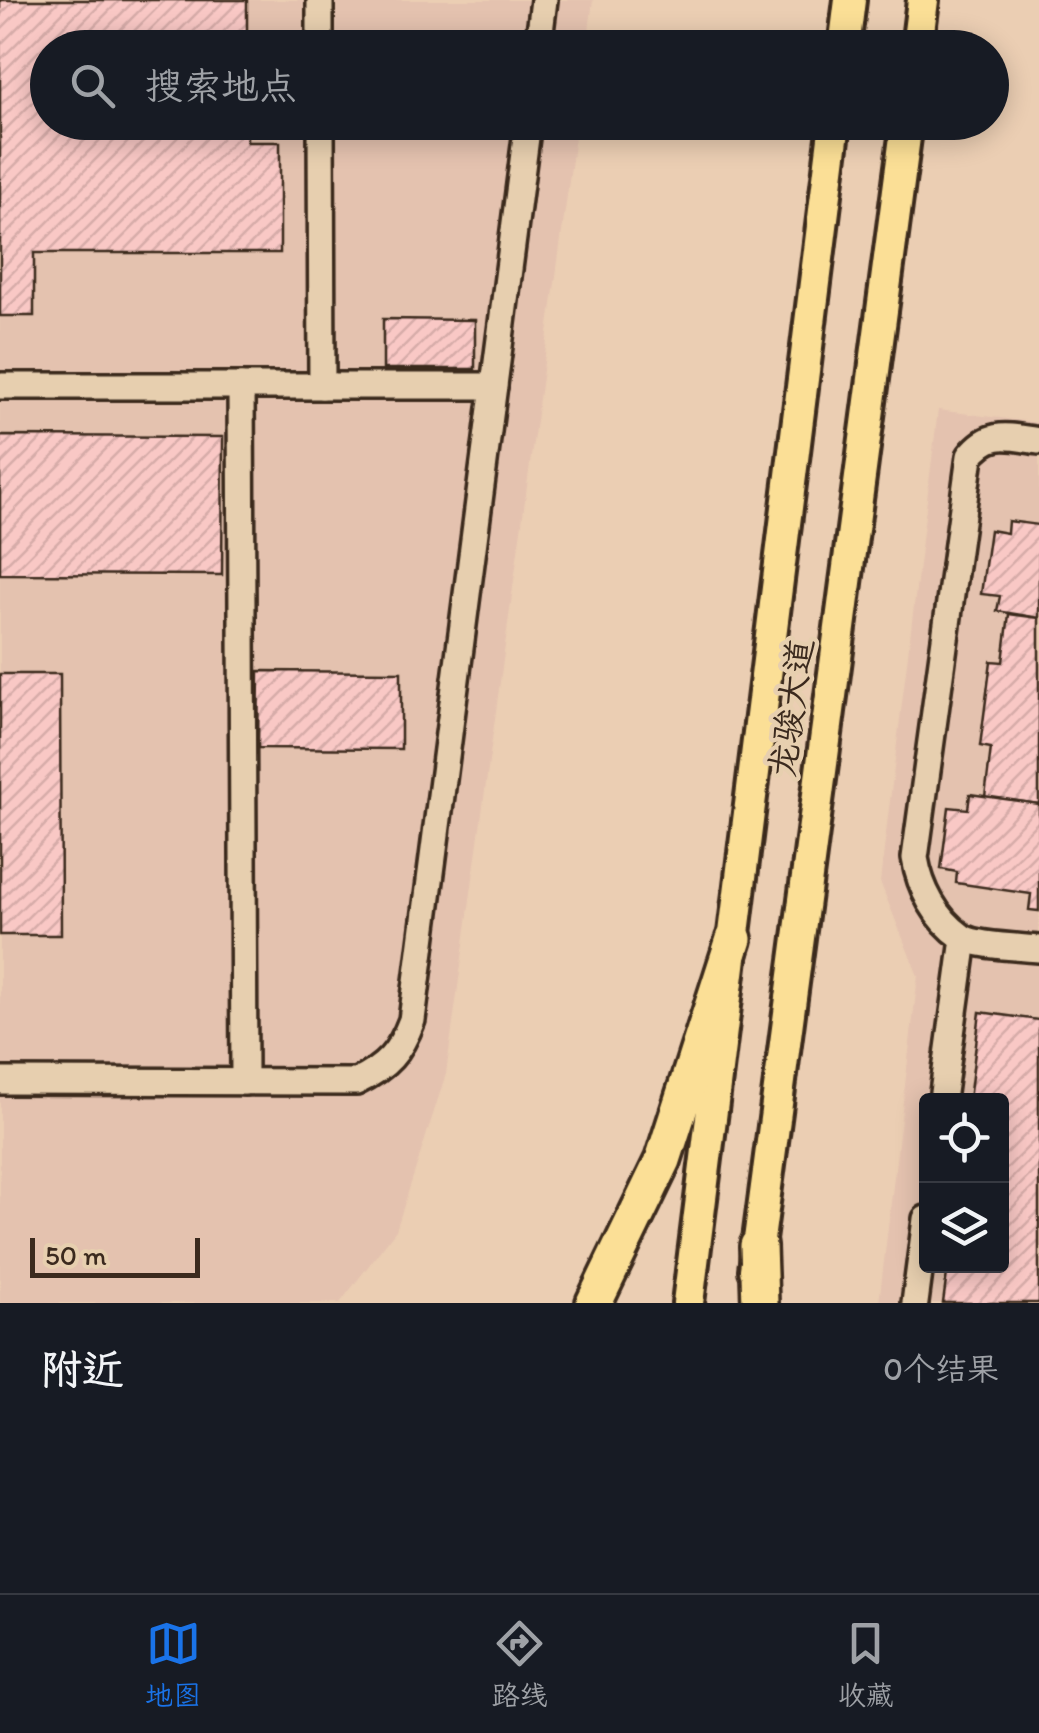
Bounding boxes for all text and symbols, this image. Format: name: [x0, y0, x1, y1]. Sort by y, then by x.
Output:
search box: [30, 30, 1009, 140]
icon: search: [65, 58, 120, 113]
text: 搜索地点: [145, 63, 297, 109]
street label: 龙骏大道: [760, 636, 822, 780]
map controls: [919, 1093, 1009, 1273]
button: locate: [919, 1093, 1009, 1183]
button: layers: [919, 1183, 1009, 1273]
scale bar: [30, 1233, 200, 1278]
text: 50 m: [45, 1238, 107, 1272]
text: 附近: [40, 1344, 124, 1395]
text: 0个结果: [883, 1350, 999, 1388]
tab: 地图: [145, 1616, 201, 1713]
tab: 路线: [491, 1616, 548, 1713]
tab: 收藏: [838, 1616, 894, 1713]

